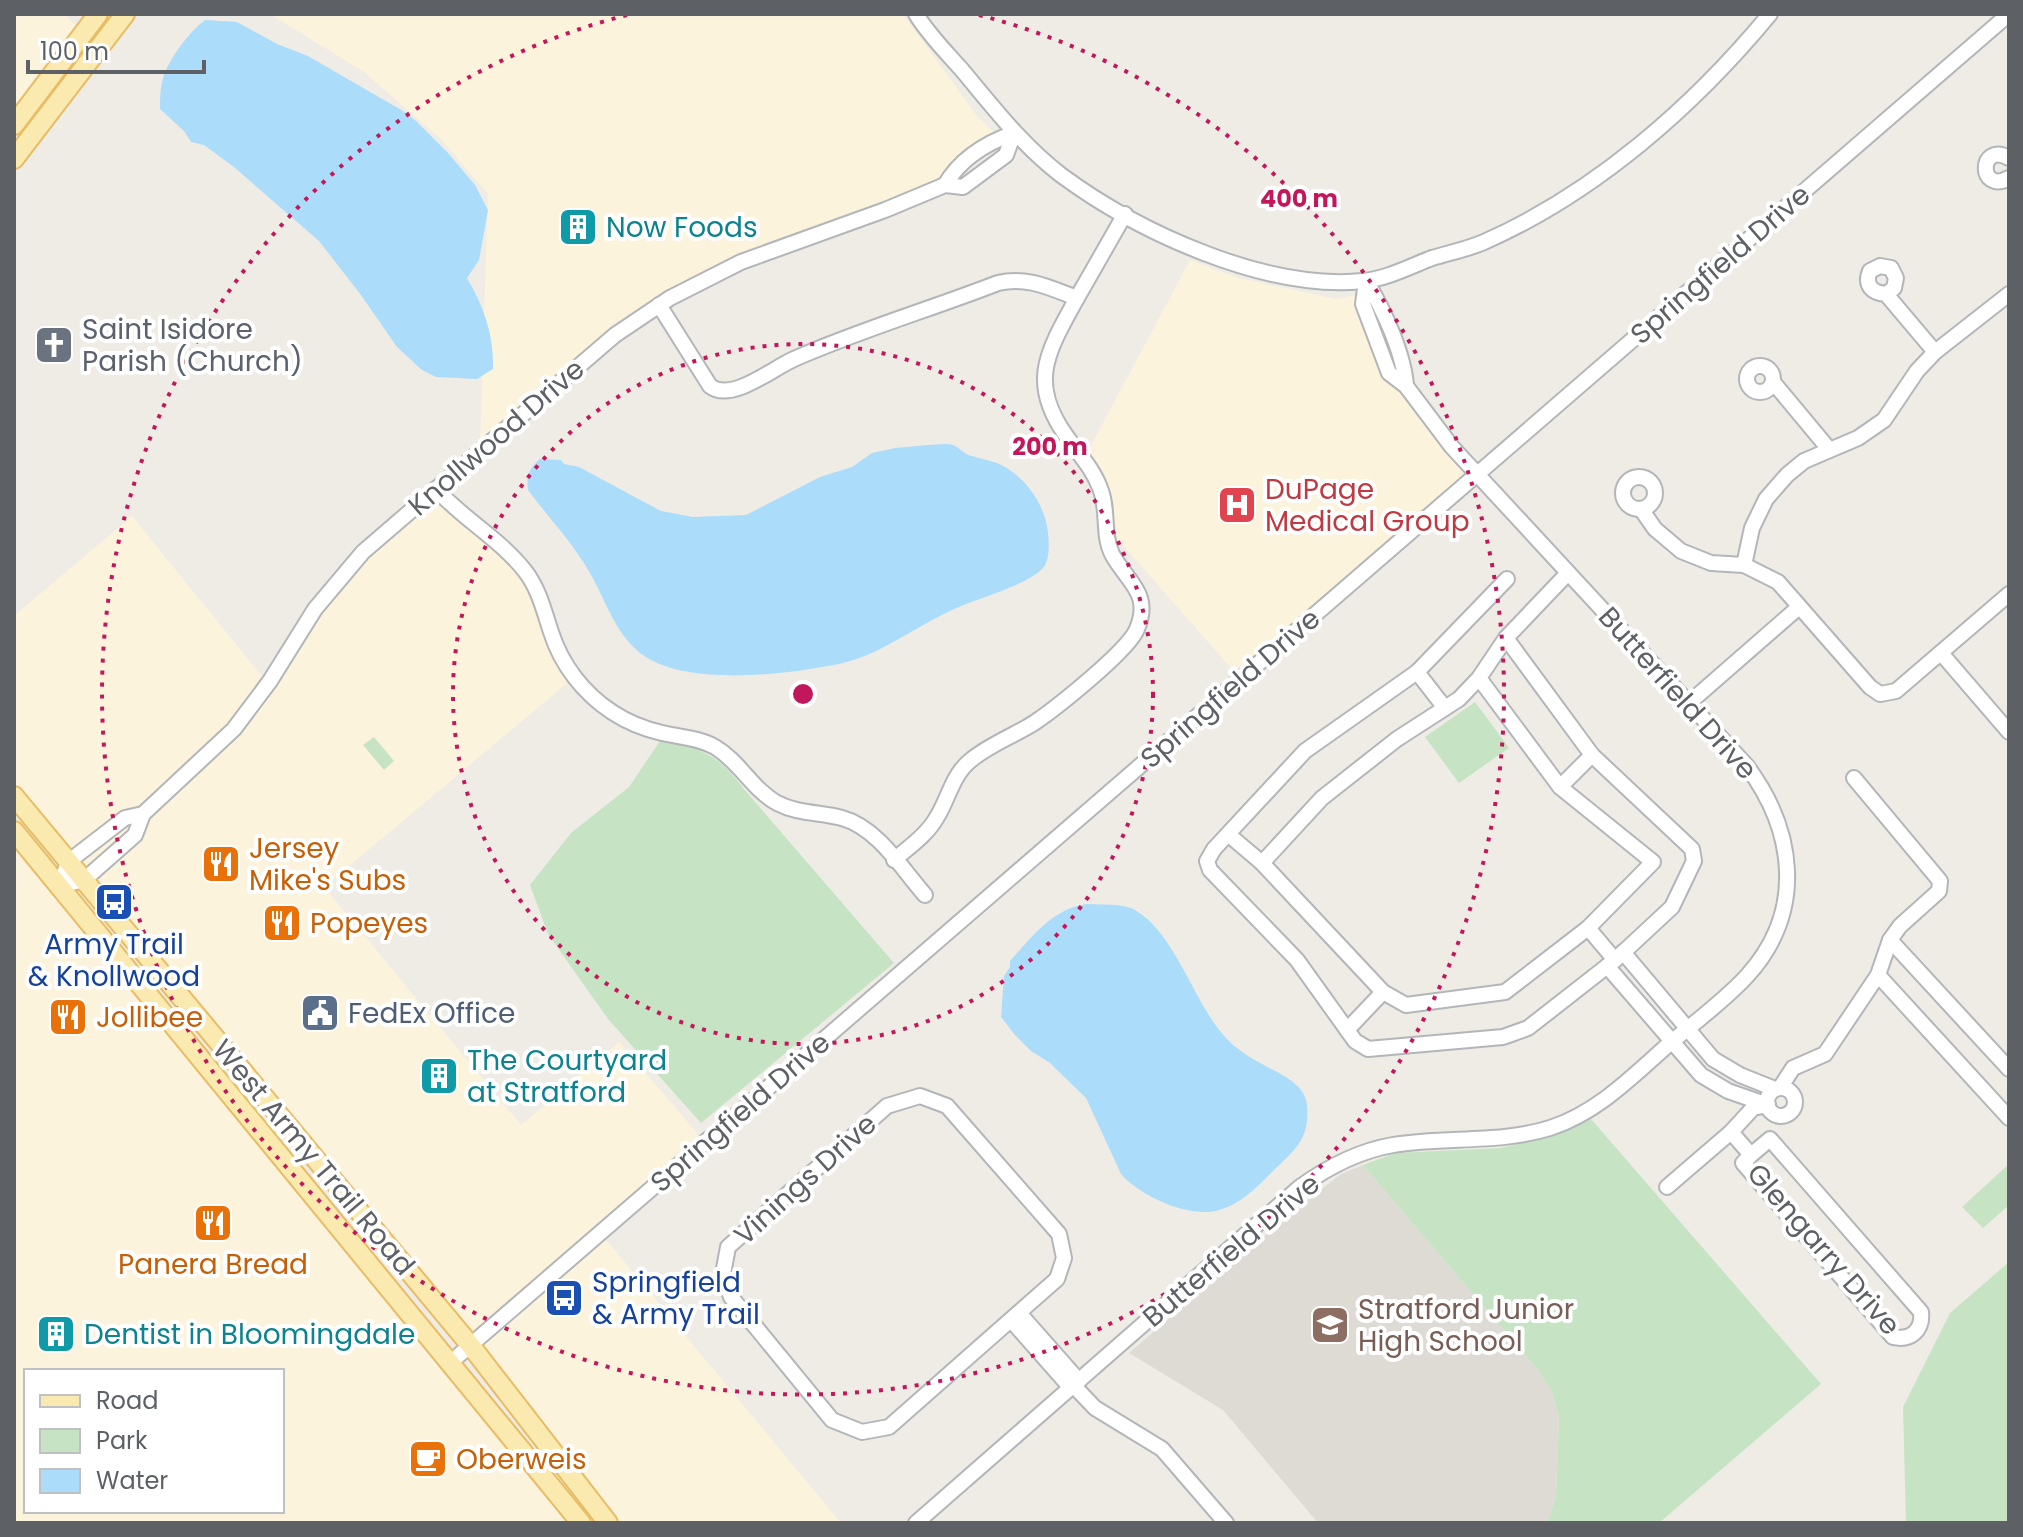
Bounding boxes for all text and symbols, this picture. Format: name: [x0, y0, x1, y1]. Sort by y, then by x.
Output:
scale bar: [28, 24, 204, 74]
text: 100 m: [40, 35, 109, 68]
street label: Springfield Drive: [1622, 175, 1819, 353]
text: 400 m: [1260, 182, 1338, 215]
building icon: Now Foods: [557, 206, 599, 248]
place label: Now Foods: [606, 208, 758, 247]
place label: Saint Isidore Parish (Church): [82, 310, 303, 381]
church icon: Saint Isidore Parish (Church): [33, 324, 75, 366]
street label: Knollwood Drive: [400, 350, 593, 525]
text: 200 m: [1012, 430, 1088, 463]
place label: DuPage Medical Group: [1265, 470, 1470, 541]
hospital icon: DuPage Medical Group: [1216, 484, 1258, 526]
street label: Butterfield Drive: [1589, 598, 1766, 788]
street label: Springfield Drive: [1132, 599, 1329, 777]
centre of rings: [789, 680, 817, 708]
place label: Jersey Mike's Subs: [249, 829, 406, 900]
restaurant icon: Jersey Mike's Subs: [200, 843, 242, 885]
bus stop icon: Army Trail & Knollwood: [93, 881, 135, 923]
restaurant icon: Popeyes: [261, 902, 303, 944]
place label: Popeyes: [310, 904, 428, 943]
place label: Army Trail & Knollwood: [28, 925, 200, 996]
public building icon: FedEx Office: [299, 992, 341, 1034]
place label: FedEx Office: [348, 994, 515, 1033]
restaurant icon: Jollibee: [47, 996, 89, 1038]
place label: Jollibee: [96, 998, 203, 1037]
street label: Springfield Drive: [642, 1023, 839, 1201]
street label: West Army Trail Road: [203, 1031, 424, 1284]
place label: The Courtyard at Stratford: [467, 1041, 667, 1112]
building icon: The Courtyard at Stratford: [418, 1055, 460, 1097]
street label: Vinings Drive: [725, 1105, 885, 1254]
street label: Glengarry Drive: [1738, 1155, 1909, 1344]
street label: Butterfield Drive: [1134, 1165, 1328, 1336]
restaurant icon: Panera Bread: [192, 1202, 234, 1244]
place label: Panera Bread: [118, 1245, 308, 1284]
place label: Springfield & Army Trail: [592, 1263, 760, 1334]
bus stop icon: Springfield & Army Trail: [543, 1277, 585, 1319]
place label: Stratford Junior High School: [1358, 1290, 1574, 1361]
school or university icon: Stratford Junior High School: [1309, 1304, 1351, 1346]
building icon: Dentist in Bloomingdale: [35, 1313, 77, 1355]
place label: Dentist in Bloomingdale: [84, 1315, 415, 1354]
legend: [24, 1369, 284, 1513]
text: Road: [96, 1384, 158, 1417]
text: Park: [96, 1424, 148, 1457]
cafe icon: Oberweis: [407, 1438, 449, 1480]
place label: Oberweis: [456, 1440, 587, 1479]
text: Water: [96, 1464, 168, 1497]

